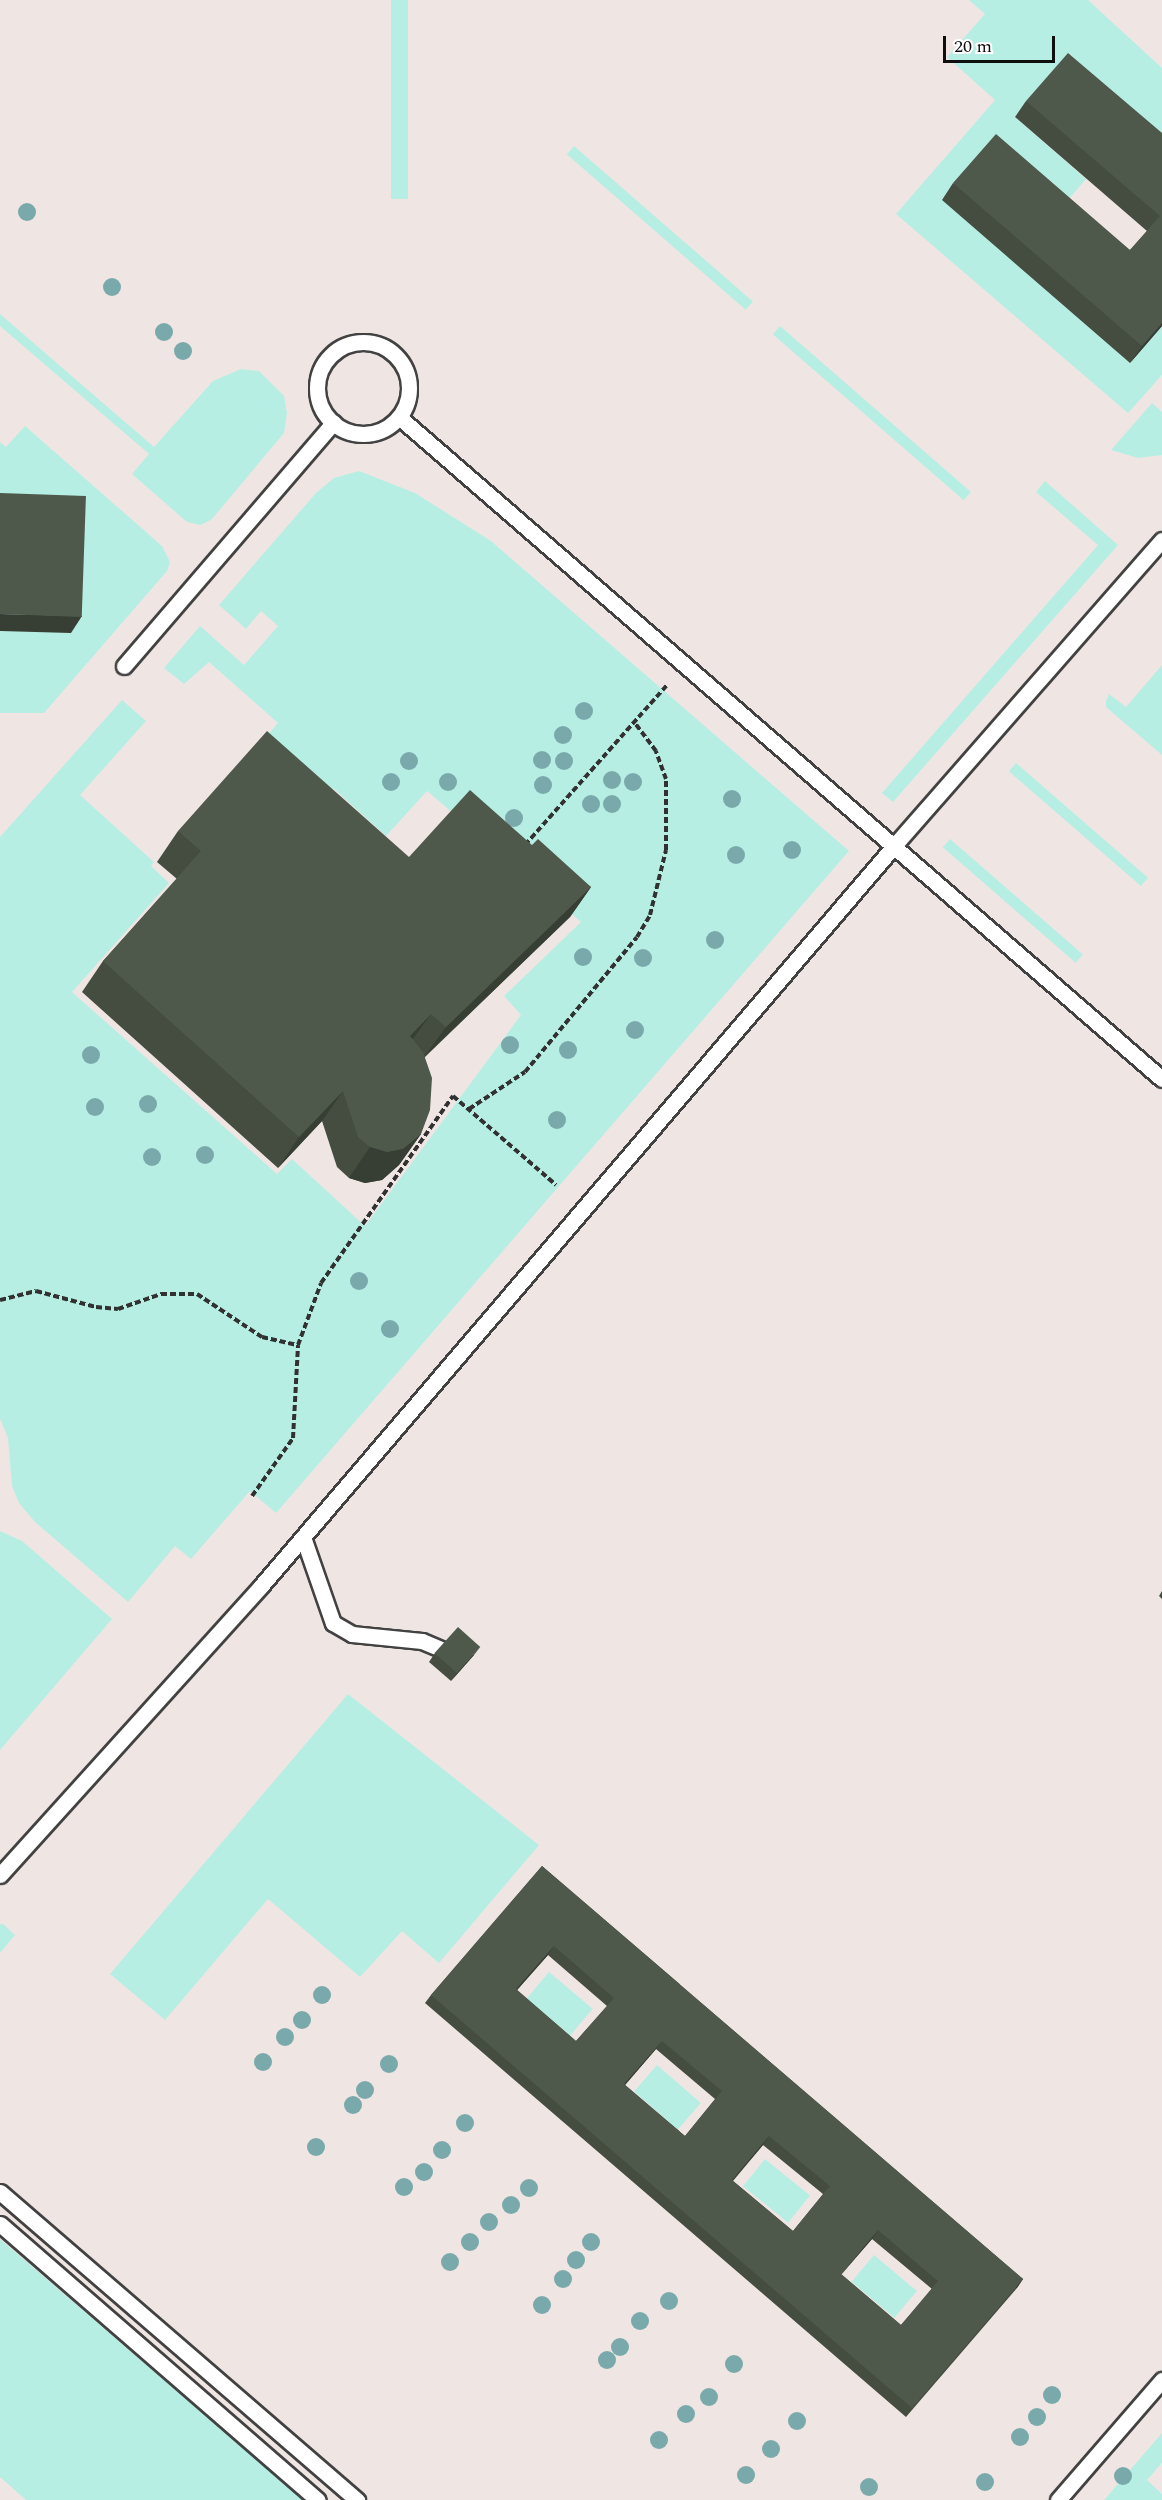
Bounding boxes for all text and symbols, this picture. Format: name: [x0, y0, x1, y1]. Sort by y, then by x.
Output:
scale bar: [946, 24, 1058, 62]
text: 20 m: [954, 33, 992, 60]

